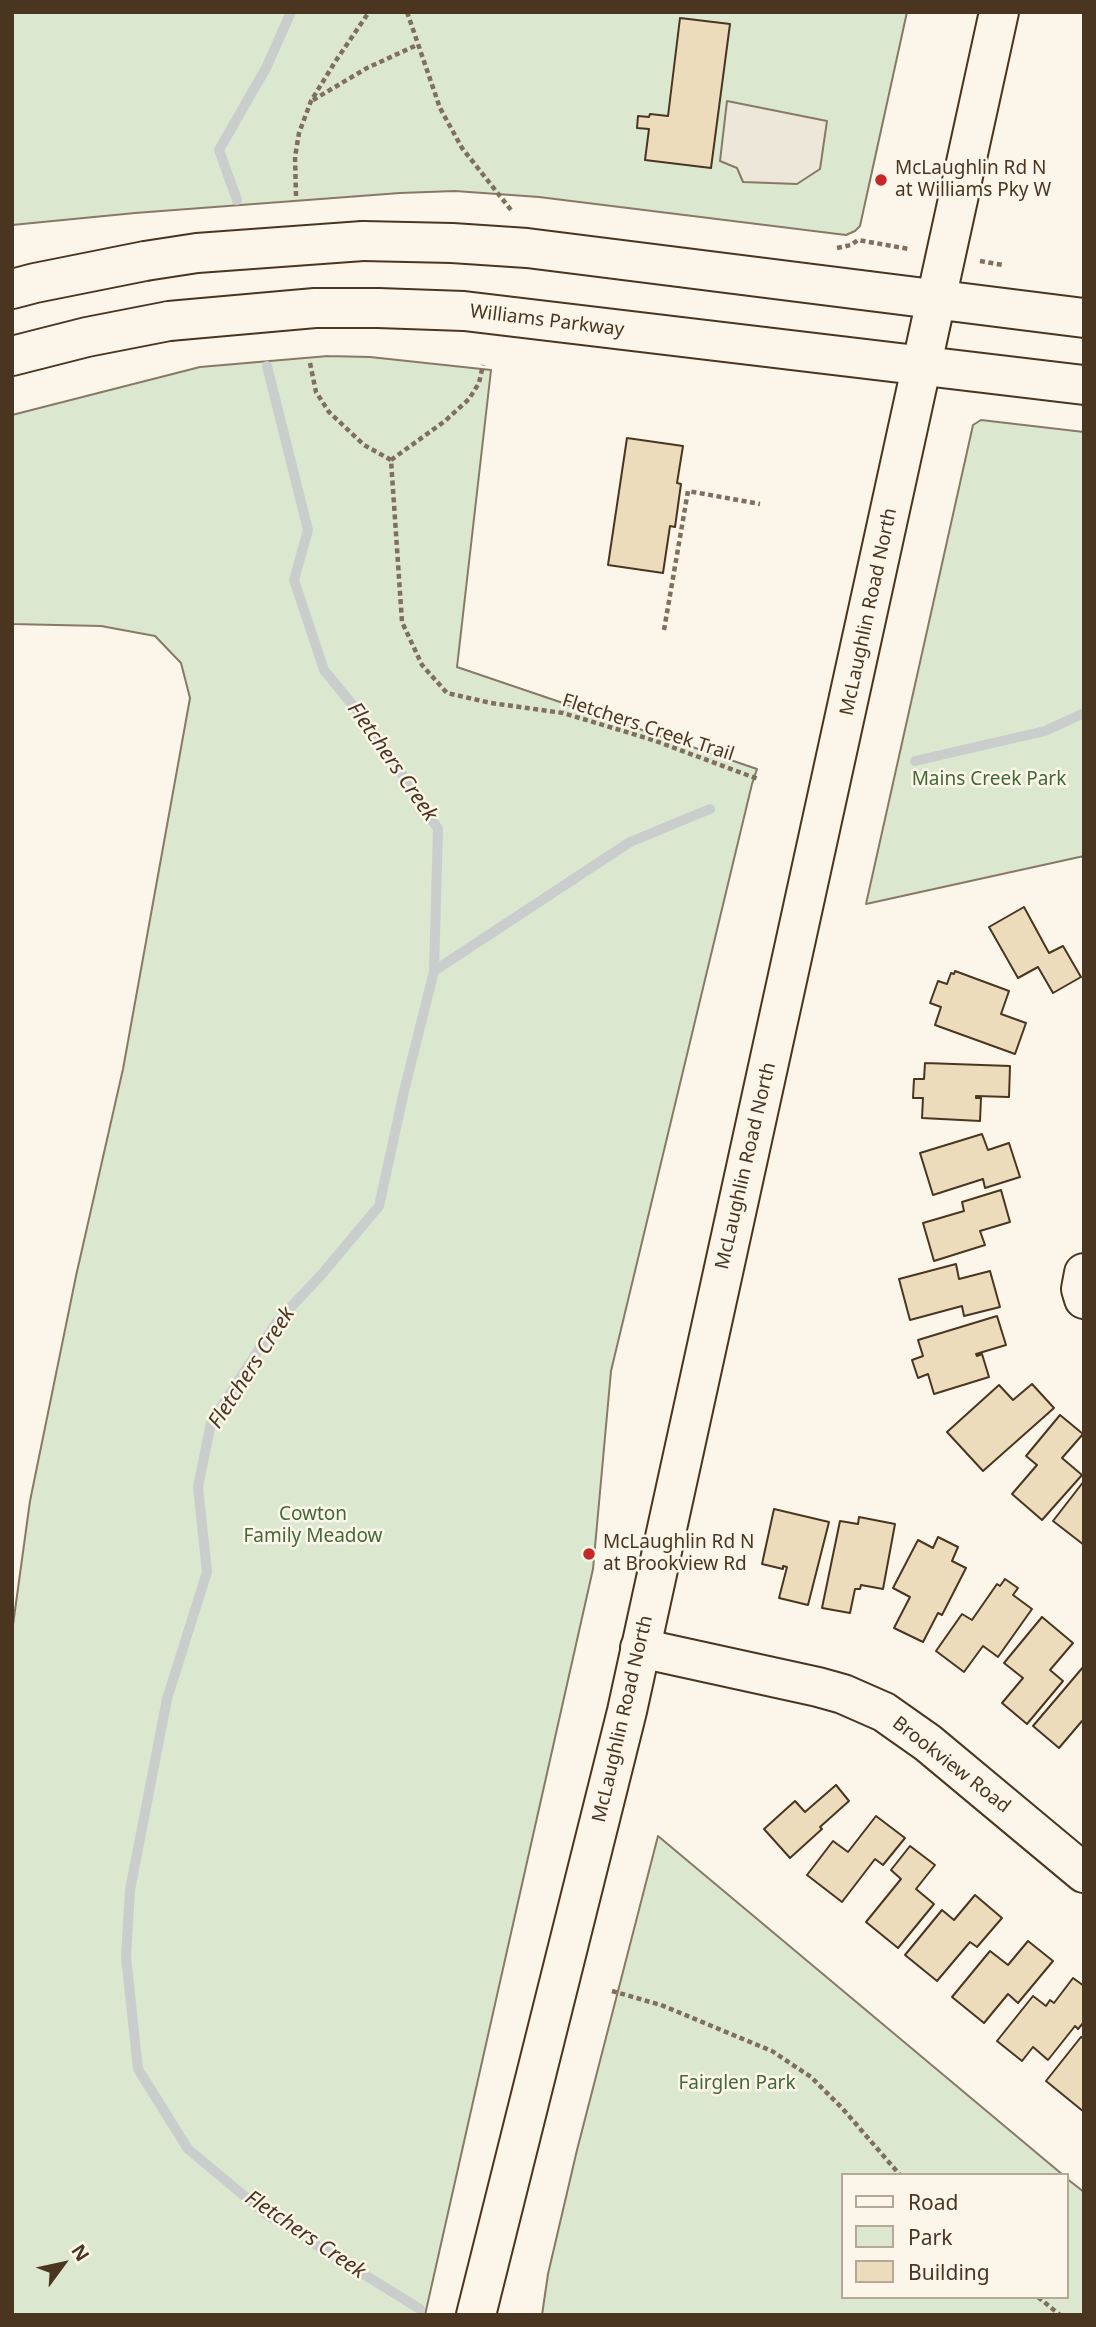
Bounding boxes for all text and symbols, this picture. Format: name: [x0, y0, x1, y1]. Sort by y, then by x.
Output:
place label: McLaughlin Rd N at Williams Pky W: [895, 158, 1051, 202]
marker: McLaughlin Rd N at Williams Pky W: [873, 172, 889, 188]
street label: Williams Parkway: [469, 300, 625, 342]
street label: McLaughlin Road North: [836, 506, 902, 718]
street label: Fletchers Creek Trail: [559, 689, 737, 767]
water label: Fletchers Creek: [342, 698, 442, 826]
park label: Mains Creek Park: [912, 769, 1066, 791]
street label: McLaughlin Road North: [711, 1060, 781, 1272]
water label: Fletchers Creek: [203, 1303, 301, 1433]
park label: Cowton Family Meadow: [243, 1504, 383, 1548]
place label: McLaughlin Rd N at Brookview Rd: [603, 1532, 755, 1576]
marker: McLaughlin Rd N at Brookview Rd: [581, 1546, 597, 1562]
street label: McLaughlin Road North: [588, 1613, 658, 1825]
street label: Brookview Road: [887, 1712, 1015, 1818]
park label: Fairglen Park: [678, 2073, 796, 2095]
legend: [841, 2173, 1068, 2299]
water label: Fletchers Creek: [240, 2186, 370, 2284]
text: Road: [908, 2188, 958, 2216]
text: Park: [908, 2223, 952, 2251]
north arrow: [28, 2229, 98, 2299]
text: N: [65, 2239, 96, 2266]
text: Building: [908, 2258, 990, 2286]

